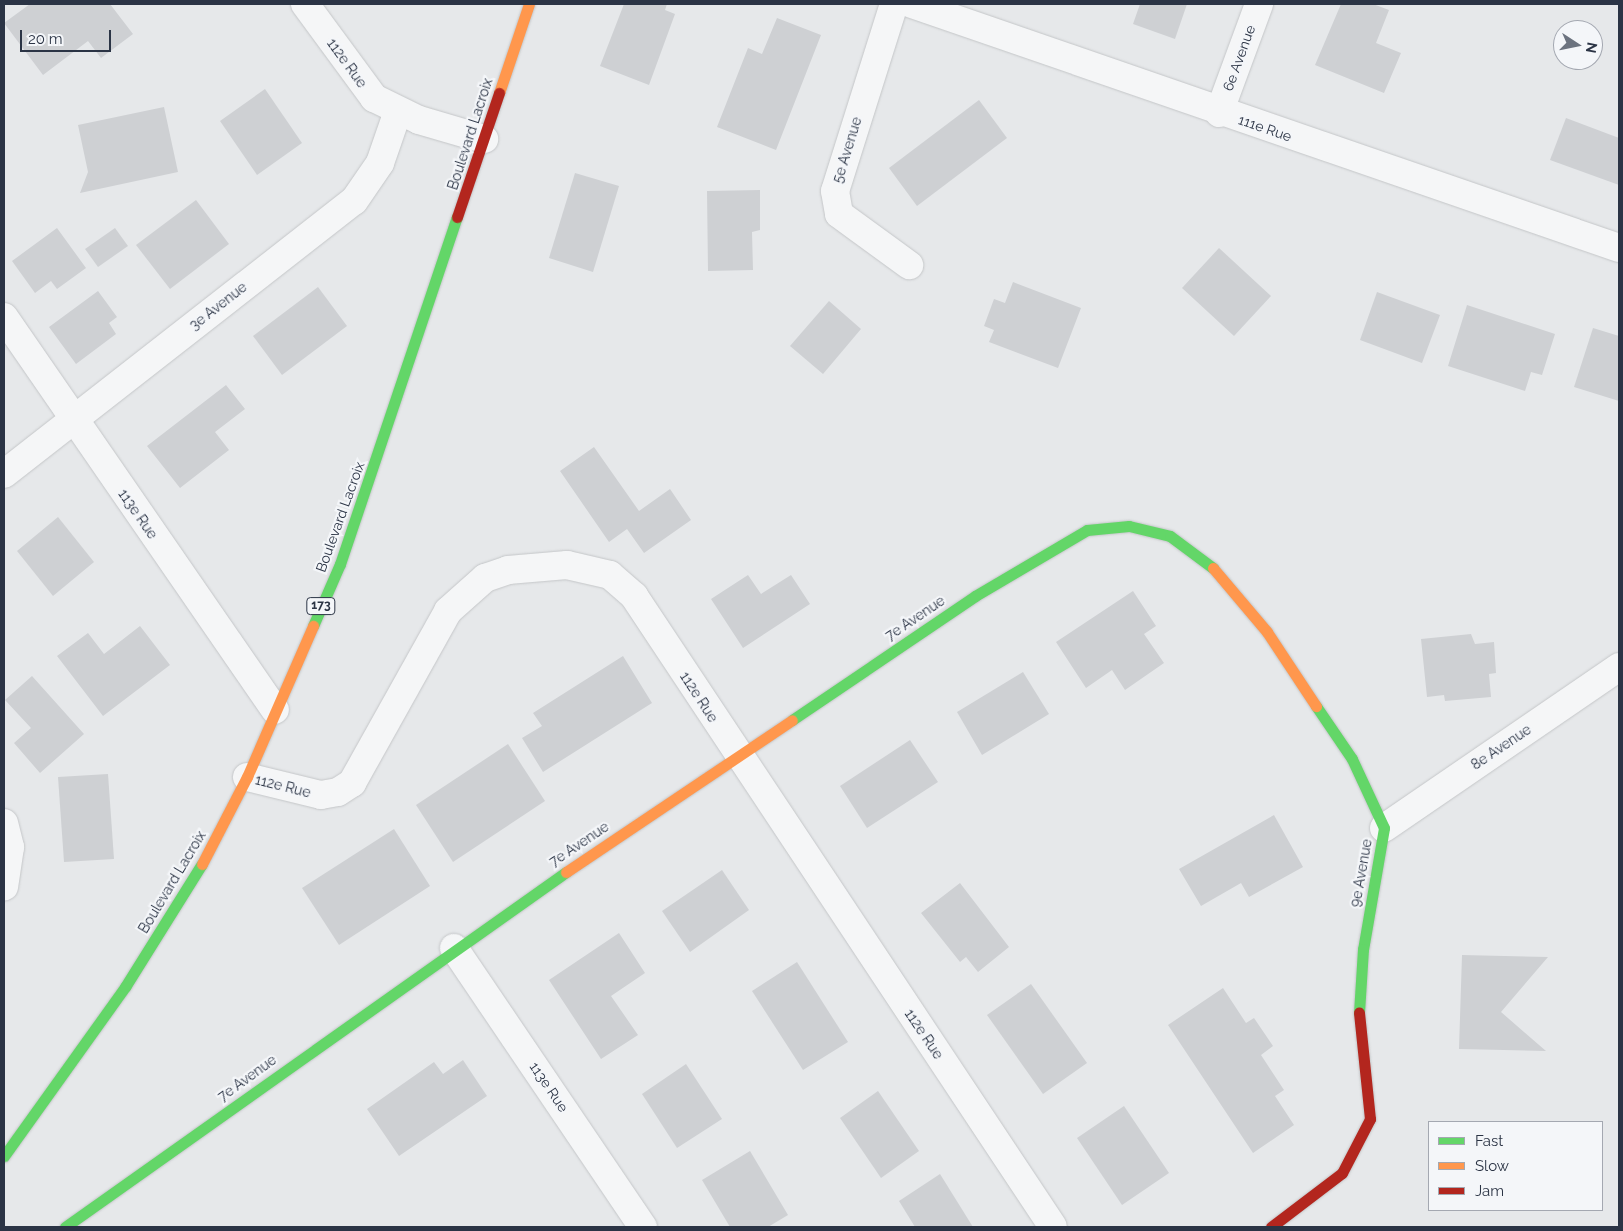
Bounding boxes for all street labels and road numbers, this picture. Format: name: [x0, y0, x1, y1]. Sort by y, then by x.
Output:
street label: 6e Avenue: [1219, 23, 1259, 93]
street label: 112e Rue: [324, 35, 370, 91]
street label: Boulevard Lacroix: [444, 76, 496, 192]
street label: 111e Rue: [1236, 111, 1294, 145]
street label: 5e Avenue: [829, 115, 865, 185]
street label: 3e Avenue: [186, 278, 250, 334]
street label: Boulevard Lacroix: [312, 459, 368, 575]
street label: 113e Rue: [115, 486, 161, 542]
street label: 7e Avenue: [882, 592, 948, 644]
road number: 173: [306, 596, 336, 616]
street label: 112e Rue: [677, 669, 721, 725]
street label: 8e Avenue: [1468, 721, 1534, 773]
street label: 112e Rue: [253, 771, 313, 801]
street label: 7e Avenue: [546, 818, 612, 870]
street label: Boulevard Lacroix: [135, 828, 209, 936]
street label: 9e Avenue: [1347, 838, 1375, 908]
street label: 112e Rue: [901, 1006, 947, 1062]
street label: 7e Avenue: [214, 1051, 280, 1105]
street label: 113e Rue: [526, 1059, 572, 1115]

